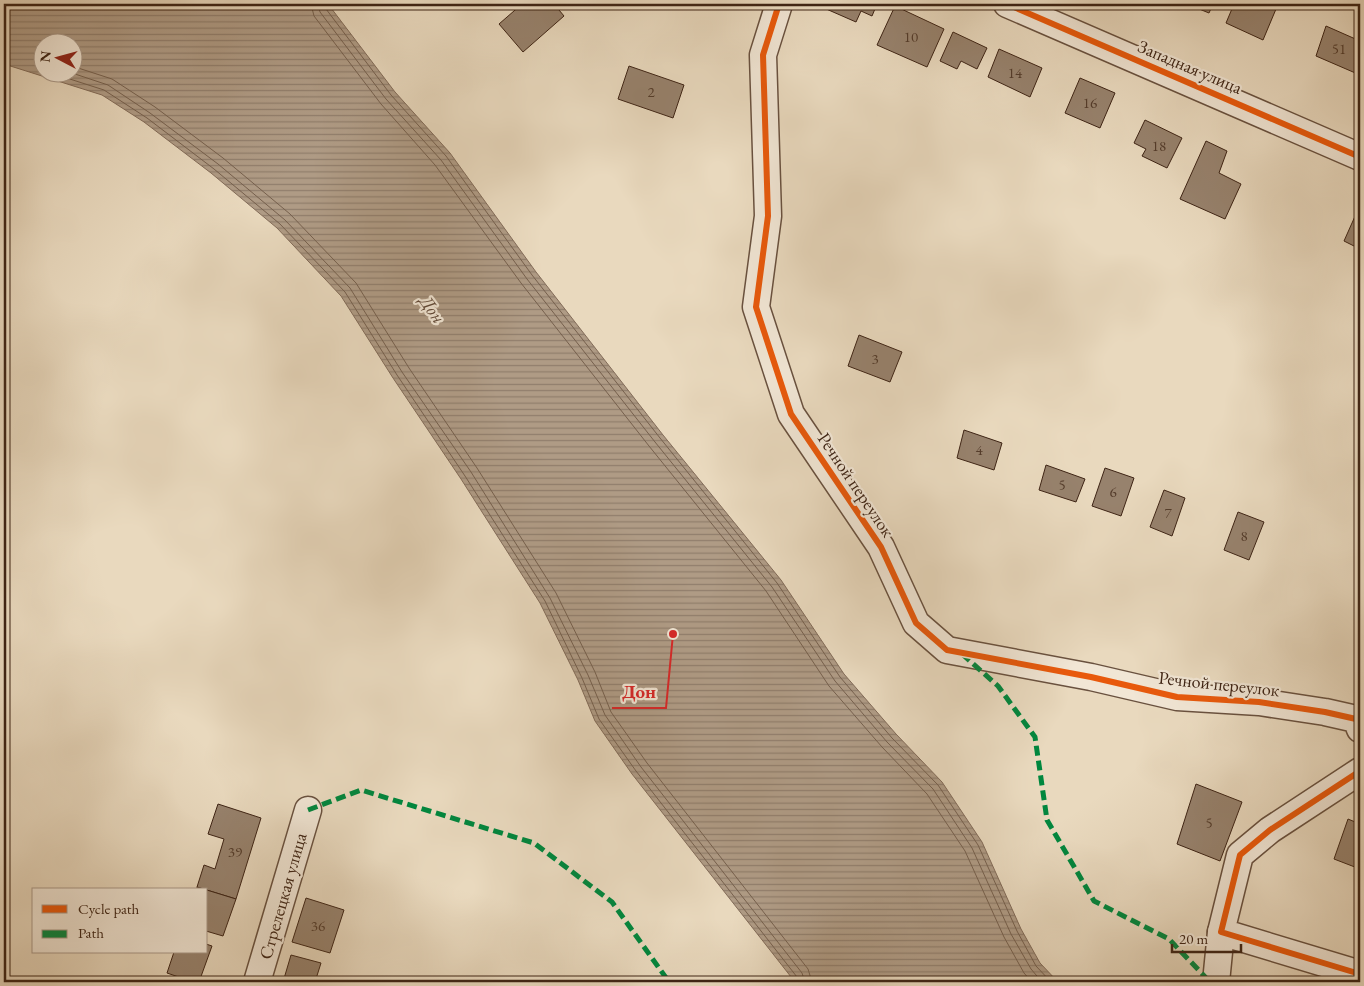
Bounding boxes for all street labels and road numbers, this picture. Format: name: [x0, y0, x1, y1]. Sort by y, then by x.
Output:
street label: Западная улица: [1135, 34, 1247, 99]
street label: Речной переулок: [813, 428, 900, 542]
street label: Речной переулок: [1157, 666, 1281, 701]
street label: Стрелецкая улица: [253, 829, 312, 962]

